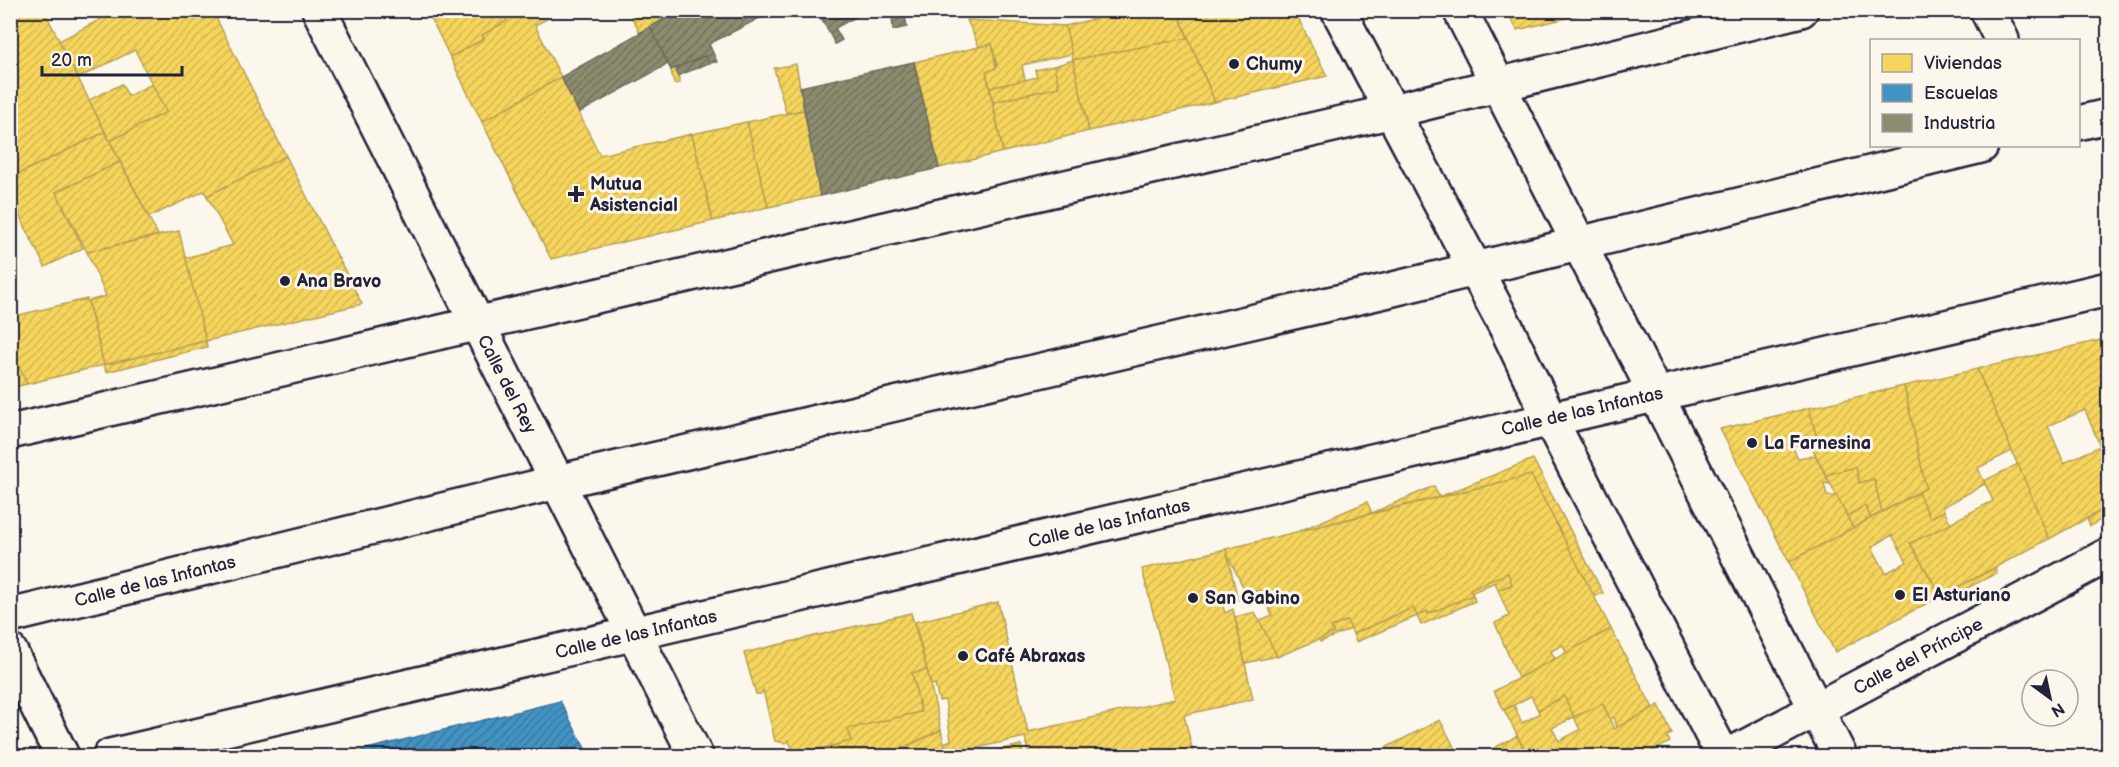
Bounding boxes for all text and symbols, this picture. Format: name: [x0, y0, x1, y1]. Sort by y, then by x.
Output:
scale bar: [42, 39, 182, 77]
legend: [1870, 39, 2080, 147]
text: 20 m: [51, 50, 92, 71]
text: Viviendas: [1924, 53, 2002, 74]
place label: Chumy: [1246, 54, 1303, 75]
marker: Chumy: [1227, 57, 1241, 71]
text: Escuelas: [1924, 83, 1998, 104]
text: Industria: [1924, 113, 1995, 134]
place label: Mutua Asistencial: [589, 174, 678, 216]
marker: Mutua Asistencial: [567, 185, 585, 203]
place label: Ana Bravo: [296, 271, 381, 292]
marker: Ana Bravo: [278, 274, 292, 288]
street label: Calle del Rey: [473, 331, 541, 438]
street label: Calle de las Infantas: [1499, 383, 1665, 440]
place label: La Farnesina: [1764, 433, 1871, 454]
marker: La Farnesina: [1745, 436, 1759, 450]
street label: Calle de las Infantas: [1026, 495, 1192, 552]
street label: Calle de las Infantas: [72, 551, 238, 612]
place label: El Asturiano: [1912, 585, 2011, 606]
place label: San Gabino: [1205, 588, 1300, 609]
marker: El Asturiano: [1893, 588, 1907, 602]
marker: San Gabino: [1186, 591, 1200, 605]
street label: Calle de las Infantas: [553, 606, 719, 663]
street label: Calle del Príncipe: [1850, 613, 1987, 699]
place label: Café Abraxas: [975, 646, 1086, 667]
marker: Café Abraxas: [956, 649, 970, 663]
north arrow: [2020, 668, 2080, 728]
text: N: [2047, 698, 2068, 721]

